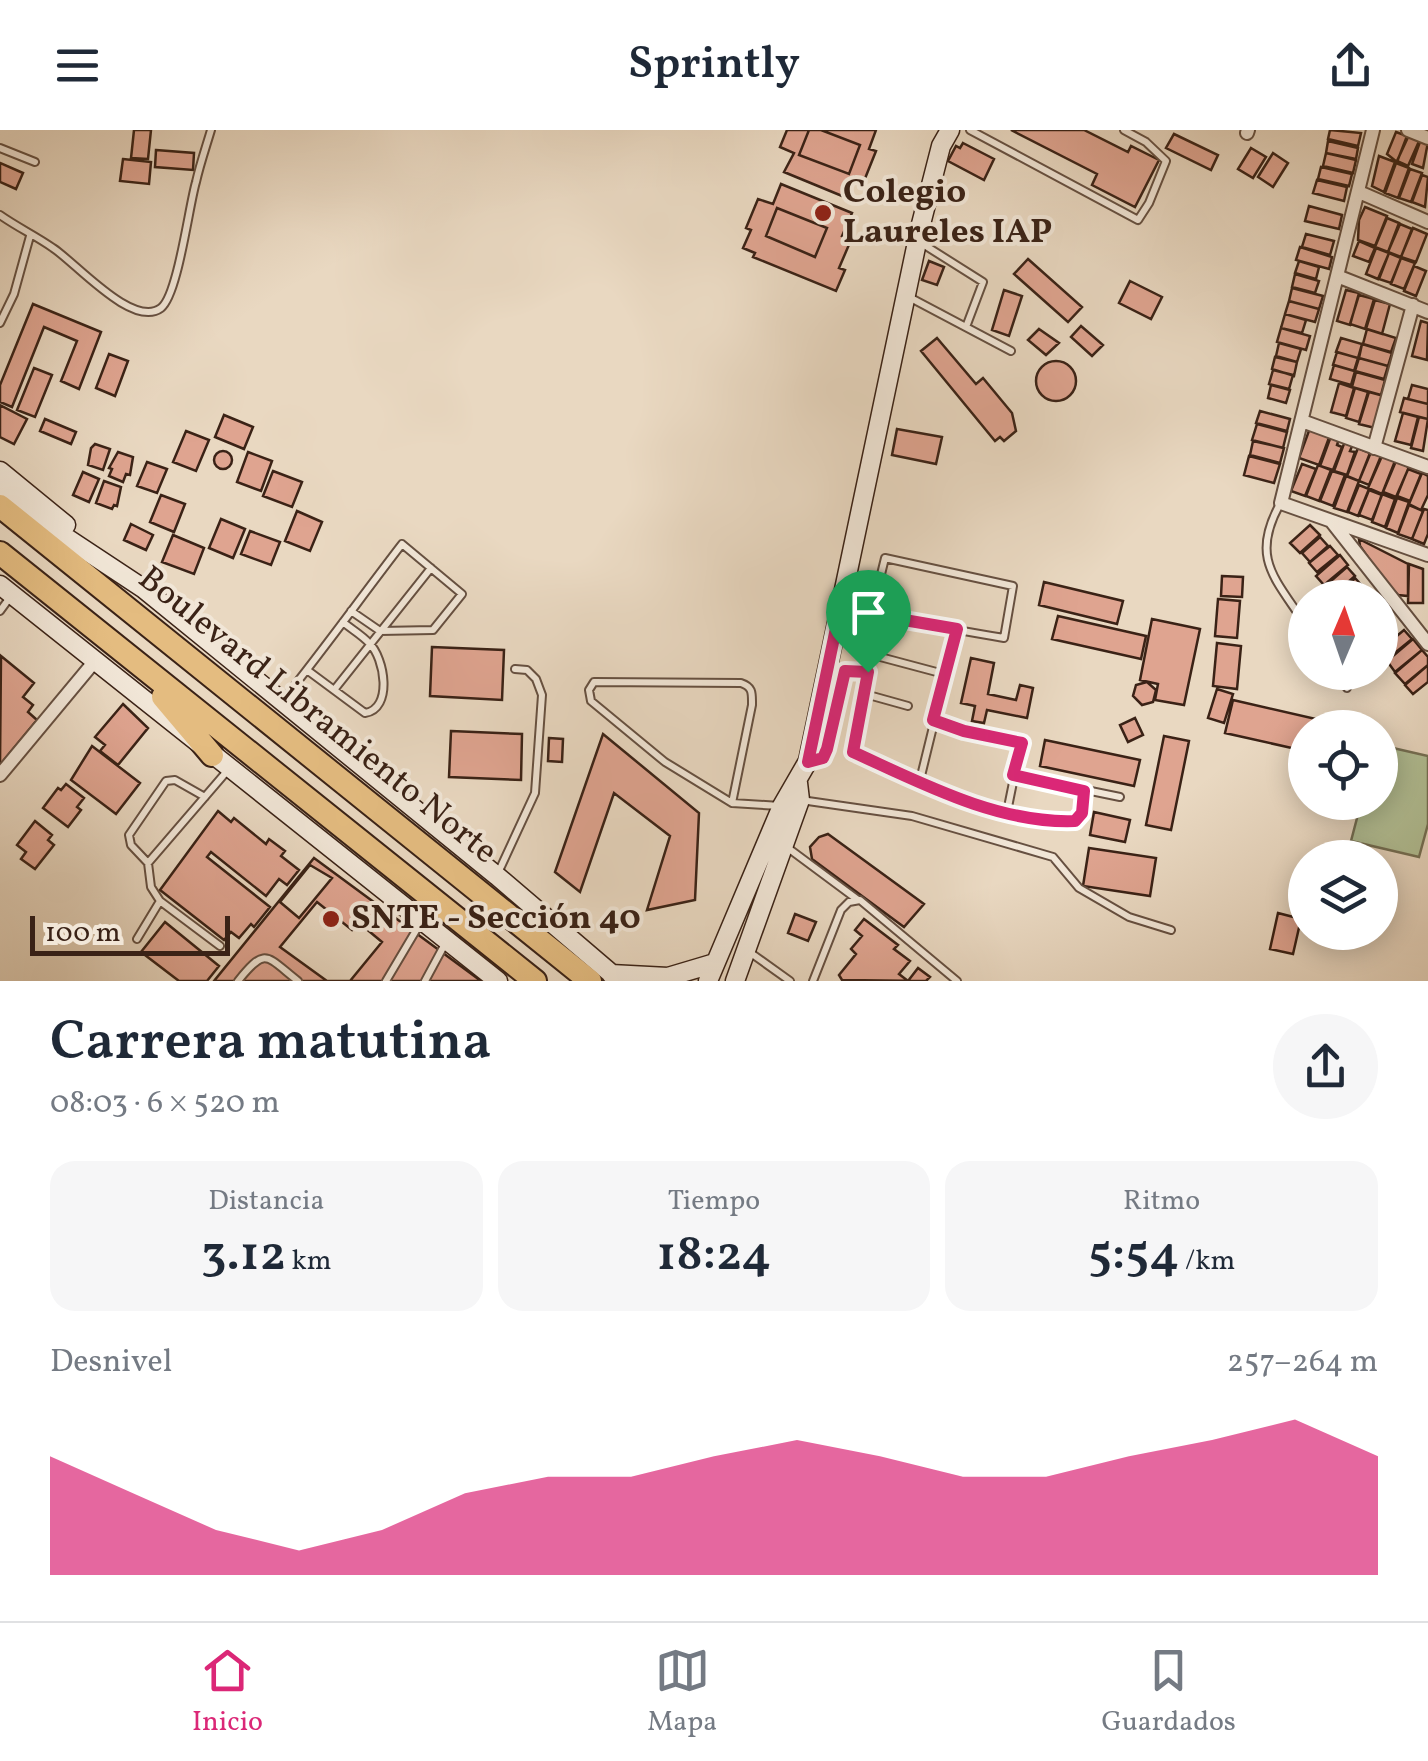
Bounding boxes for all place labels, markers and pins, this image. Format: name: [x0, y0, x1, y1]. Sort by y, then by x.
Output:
place label: Colegio Laureles IAP: [843, 169, 1052, 257]
marker: Colegio Laureles IAP: [812, 202, 834, 224]
pin: [826, 570, 911, 673]
place label: SNTE - Sección 40: [351, 895, 641, 943]
marker: SNTE - Sección 40: [320, 908, 342, 930]

